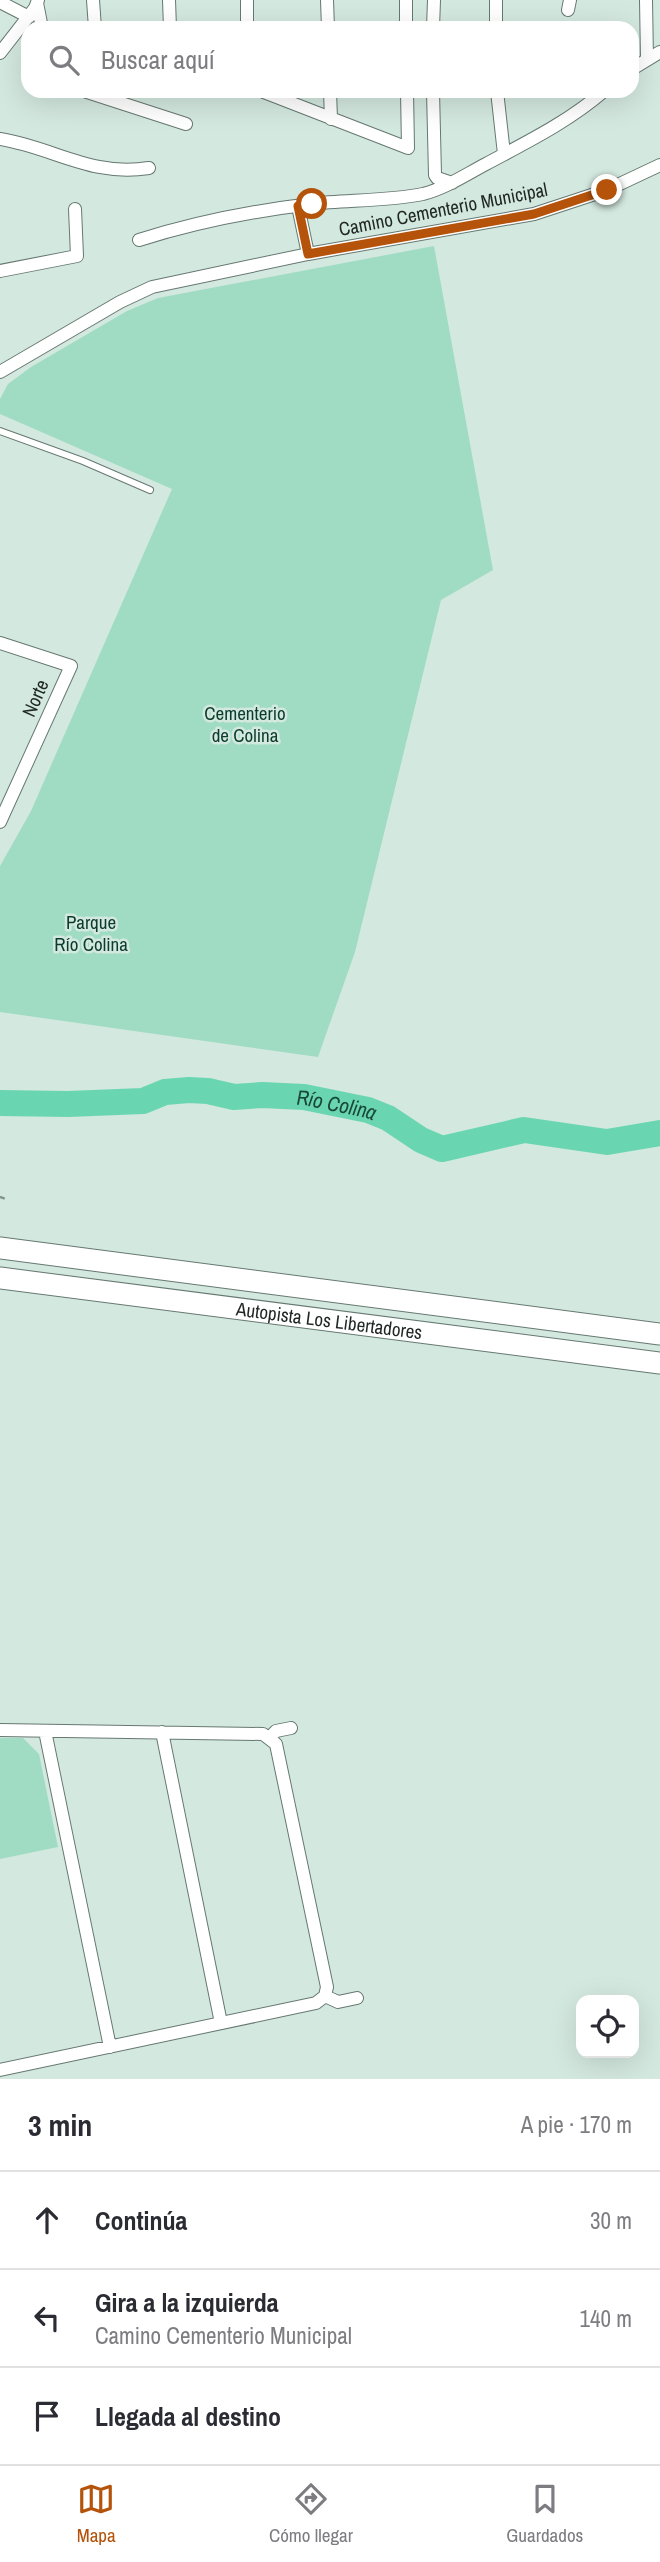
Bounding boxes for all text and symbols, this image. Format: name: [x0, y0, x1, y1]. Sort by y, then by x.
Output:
search box: [21, 21, 639, 98]
icon: search: [45, 41, 83, 79]
text: Buscar aquí: [101, 42, 215, 77]
route end: [591, 174, 622, 205]
street label: Camino Cementerio Municipal: [336, 176, 550, 242]
route start: [296, 188, 327, 219]
street label: Norte: [15, 675, 55, 721]
park label: Cementerio de Colina: [204, 700, 286, 748]
park label: Parque Río Colina: [54, 909, 128, 957]
water label: Río Colina: [296, 1082, 381, 1127]
street label: Autopista Los Libertadores: [234, 1295, 424, 1345]
map controls: [576, 1995, 639, 2058]
button: locate: [576, 1995, 639, 2058]
text: 3 min: [28, 2105, 92, 2145]
text: A pie · 170 m: [521, 2109, 632, 2140]
icon: ahead: [28, 2201, 66, 2239]
text: Continúa: [95, 2203, 187, 2238]
text: 30 m: [590, 2205, 632, 2236]
text: Gira a la izquierda: [95, 2285, 279, 2320]
icon: left: [28, 2299, 66, 2337]
text: 140 m: [580, 2303, 632, 2334]
text: Camino Cementerio Municipal: [95, 2320, 352, 2351]
icon: arrive: [28, 2397, 66, 2435]
text: Llegada al destino: [95, 2399, 281, 2434]
tab: Mapa: [77, 2480, 116, 2548]
tab: Cómo llegar: [269, 2480, 353, 2548]
tab: Guardados: [506, 2480, 583, 2548]

